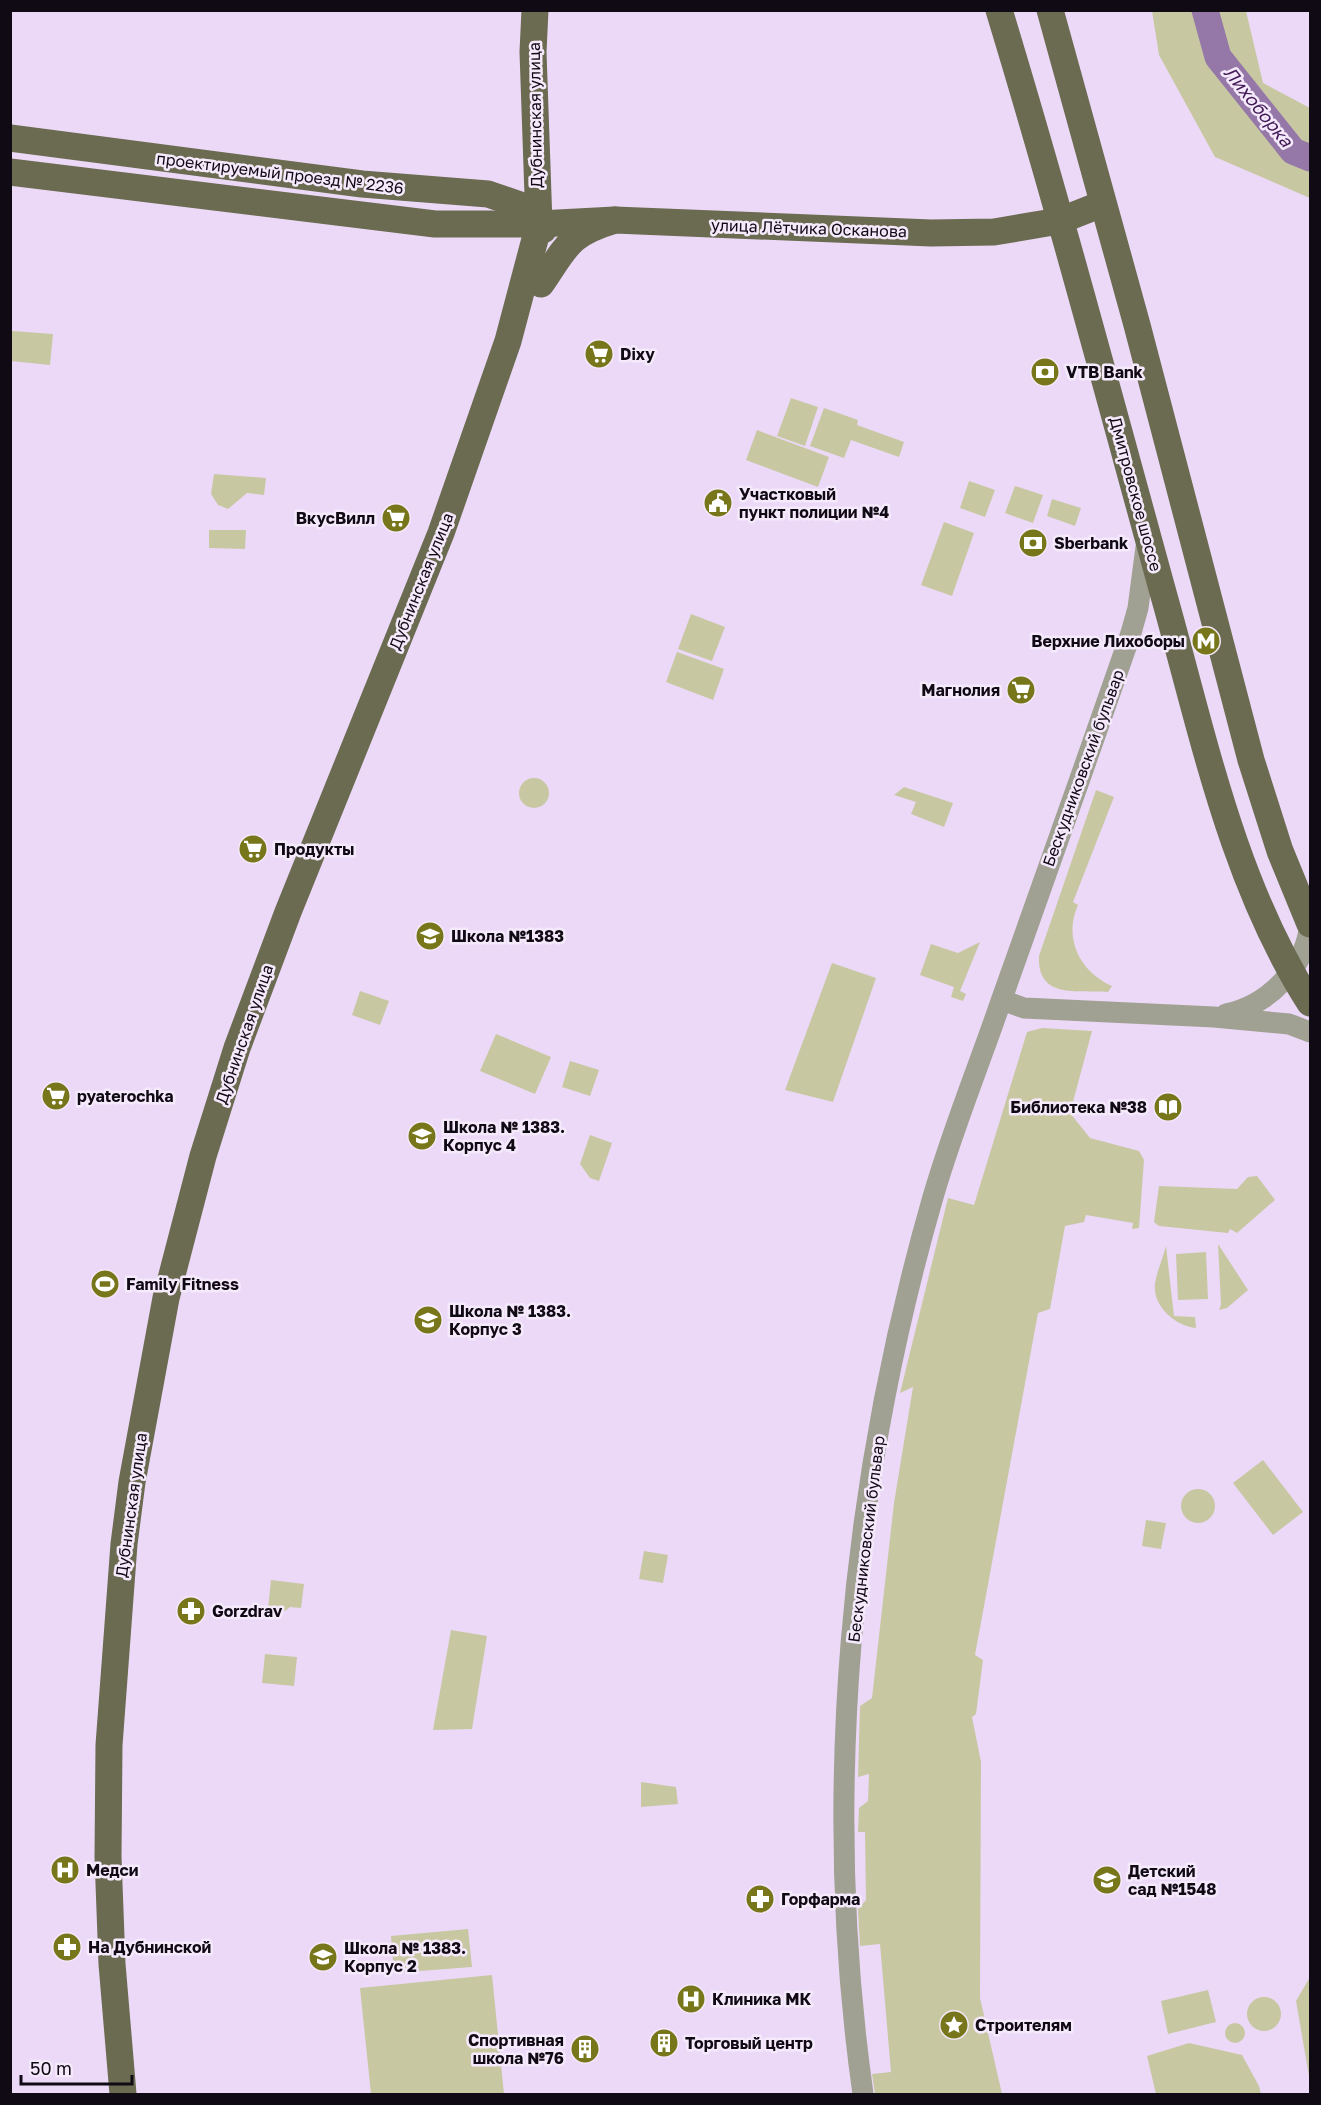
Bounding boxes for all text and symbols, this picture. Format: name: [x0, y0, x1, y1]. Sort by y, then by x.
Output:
street label: Дубнинская улица: [524, 42, 546, 188]
water label: Лихоборка: [1220, 62, 1298, 152]
street label: проектируемый проезд № 2236: [155, 148, 405, 198]
street label: улица Лётчика Осканова: [711, 215, 907, 241]
supermarket icon: Dixy: [583, 338, 615, 370]
place label: Dixy: [620, 344, 655, 364]
bank icon: VTB Bank: [1029, 356, 1061, 388]
place label: VTB Bank: [1066, 362, 1144, 382]
street label: Дмитровское шоссе: [1106, 415, 1166, 573]
place label: Участковый пункт полиции №4: [739, 484, 889, 522]
public building icon: Участковый пункт полиции №4: [702, 487, 734, 519]
supermarket icon: ВкусВилл: [380, 502, 412, 534]
place label: ВкусВилл: [296, 508, 375, 528]
street label: Дубнинская улица: [384, 510, 458, 652]
bank icon: Sberbank: [1017, 527, 1049, 559]
place label: Sberbank: [1054, 533, 1129, 553]
metro station icon: Верхние Лихоборы: [1190, 625, 1222, 657]
place label: Верхние Лихоборы: [1031, 631, 1185, 651]
street label: Бескудниковский бульвар: [1038, 667, 1128, 869]
supermarket icon: Магнолия: [1005, 674, 1037, 706]
place label: Магнолия: [921, 680, 1000, 700]
supermarket icon: Продукты: [237, 833, 269, 865]
place label: Продукты: [274, 839, 354, 859]
school or university icon: Школа №1383: [414, 920, 446, 952]
place label: Школа №1383: [451, 926, 564, 946]
street label: Дубнинская улица: [211, 962, 277, 1106]
supermarket icon: pyaterochka: [40, 1080, 72, 1112]
place label: pyaterochka: [77, 1086, 174, 1106]
library icon: Библиотека №38: [1152, 1091, 1184, 1123]
place label: Библиотека №38: [1010, 1097, 1147, 1117]
place label: Школа № 1383. Корпус 4: [443, 1117, 565, 1155]
school or university icon: Школа № 1383. Корпус 4: [406, 1120, 438, 1152]
sports icon: Family Fitness: [89, 1268, 121, 1300]
place label: Family Fitness: [126, 1274, 239, 1294]
place label: Школа № 1383. Корпус 3: [449, 1301, 571, 1339]
school or university icon: Школа № 1383. Корпус 3: [412, 1304, 444, 1336]
street label: Дубнинская улица: [111, 1431, 151, 1579]
street label: Бескудниковский бульвар: [843, 1434, 889, 1644]
pharmacy icon: Gorzdrav: [175, 1595, 207, 1627]
place label: Gorzdrav: [212, 1601, 283, 1621]
hospital icon: Медси: [49, 1854, 81, 1886]
place label: Медси: [86, 1860, 138, 1880]
place label: Детский сад №1548: [1128, 1861, 1216, 1899]
school or university icon: Детский сад №1548: [1091, 1864, 1123, 1896]
pharmacy icon: Горфарма: [744, 1883, 776, 1915]
place label: Горфарма: [781, 1889, 860, 1909]
pharmacy icon: На Дубнинской: [51, 1931, 83, 1963]
place label: На Дубнинской: [88, 1937, 211, 1957]
place label: Школа № 1383. Корпус 2: [344, 1938, 466, 1976]
school or university icon: Школа № 1383. Корпус 2: [307, 1941, 339, 1973]
hospital icon: Клиника МК: [675, 1983, 707, 2015]
place label: Клиника МК: [712, 1989, 812, 2009]
place icon: Строителям: [938, 2009, 970, 2041]
place label: Строителям: [975, 2015, 1072, 2035]
building icon: Торговый центр: [648, 2027, 680, 2059]
place label: Спортивная школа №76: [468, 2030, 564, 2068]
building icon: Спортивная школа №76: [569, 2033, 601, 2065]
place label: Торговый центр: [685, 2033, 813, 2053]
scale bar: [21, 2048, 132, 2086]
text: 50 m: [30, 2057, 72, 2079]

